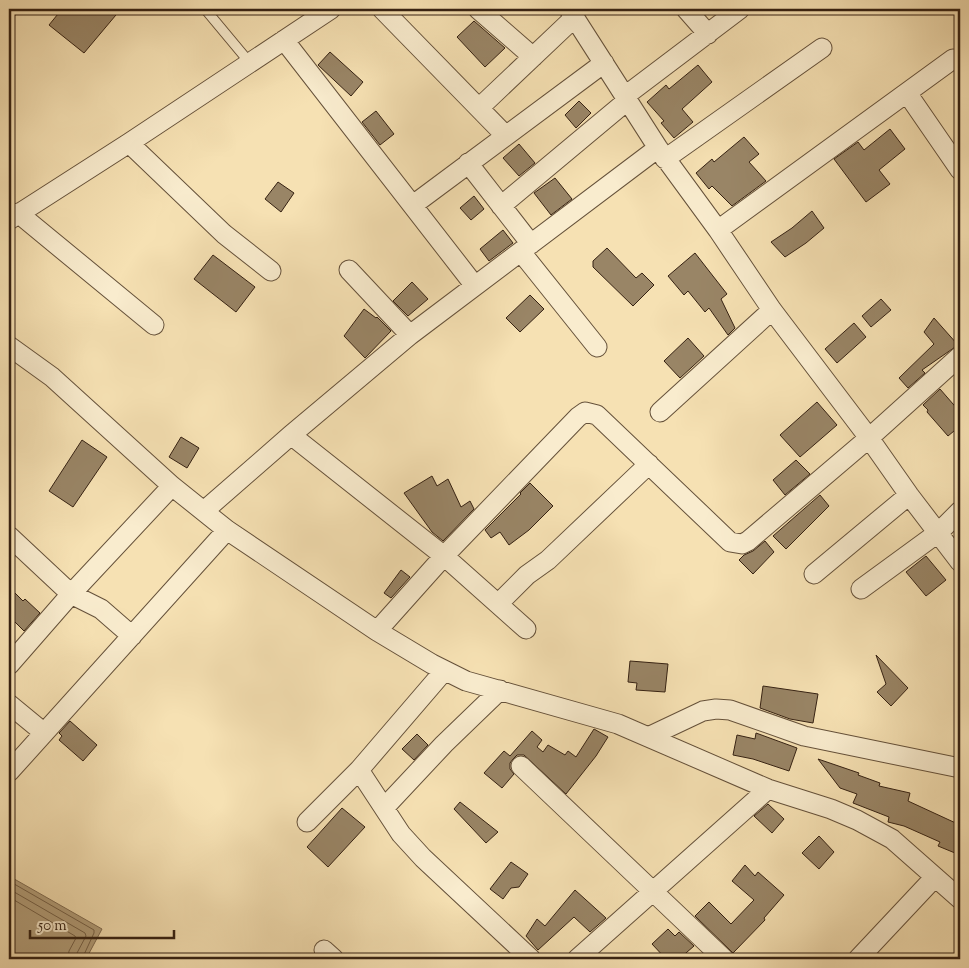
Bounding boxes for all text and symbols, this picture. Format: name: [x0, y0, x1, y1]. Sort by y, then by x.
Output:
scale bar: [30, 908, 174, 940]
text: 50 m: [37, 916, 67, 937]

